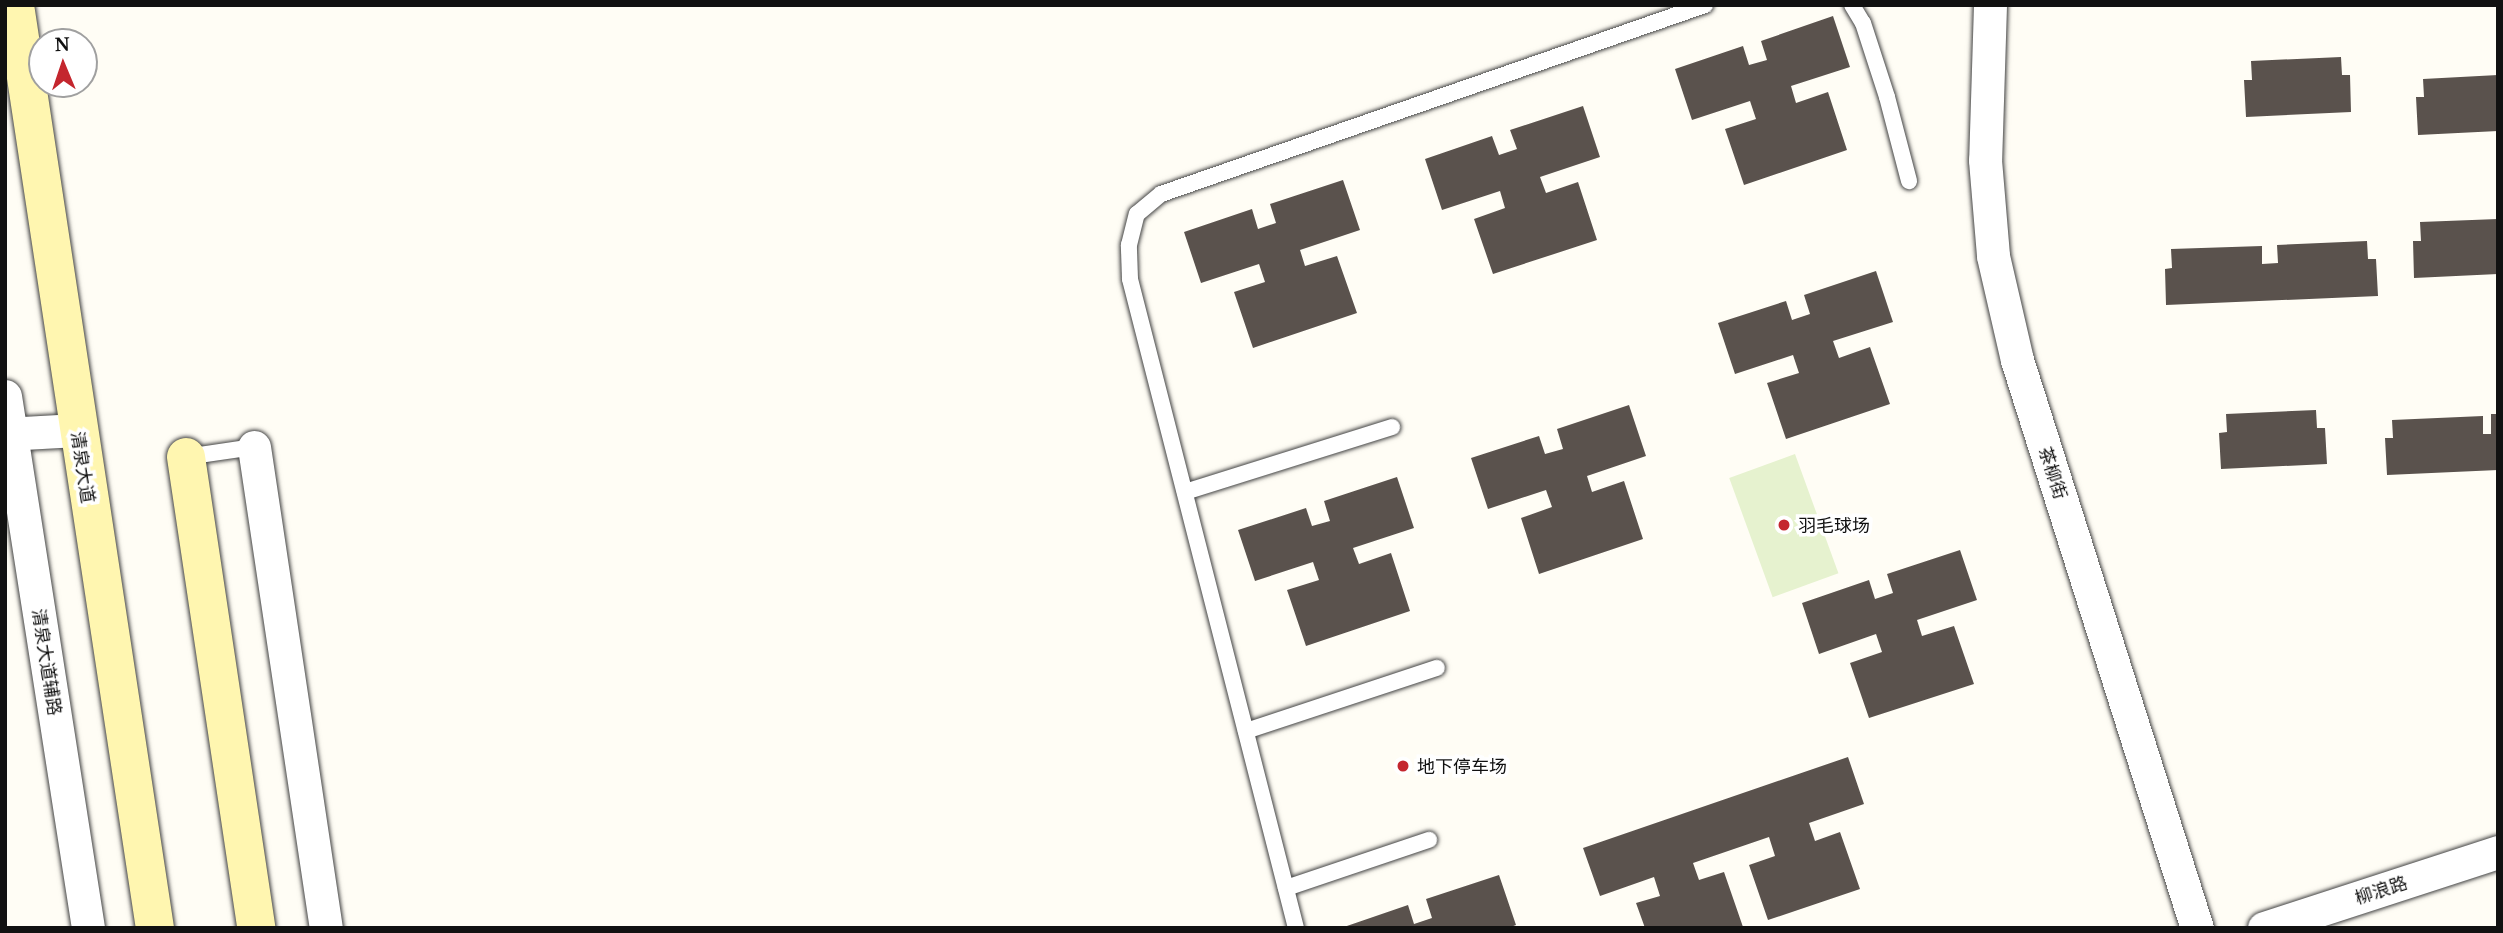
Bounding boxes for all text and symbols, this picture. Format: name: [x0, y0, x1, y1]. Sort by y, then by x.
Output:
north arrow: [28, 28, 98, 98]
text: N: [54, 31, 70, 57]
street label: 清泉大道: [67, 430, 99, 504]
street label: 茶柳街: [2034, 444, 2072, 502]
place label: 羽毛球场: [1798, 514, 1870, 536]
marker: 羽毛球场: [1776, 517, 1792, 533]
street label: 清泉大道辅路: [28, 607, 66, 717]
place label: 地下停车场: [1417, 755, 1507, 777]
marker: 地下停车场: [1395, 758, 1411, 774]
street label: 柳浪路: [2352, 871, 2410, 909]

